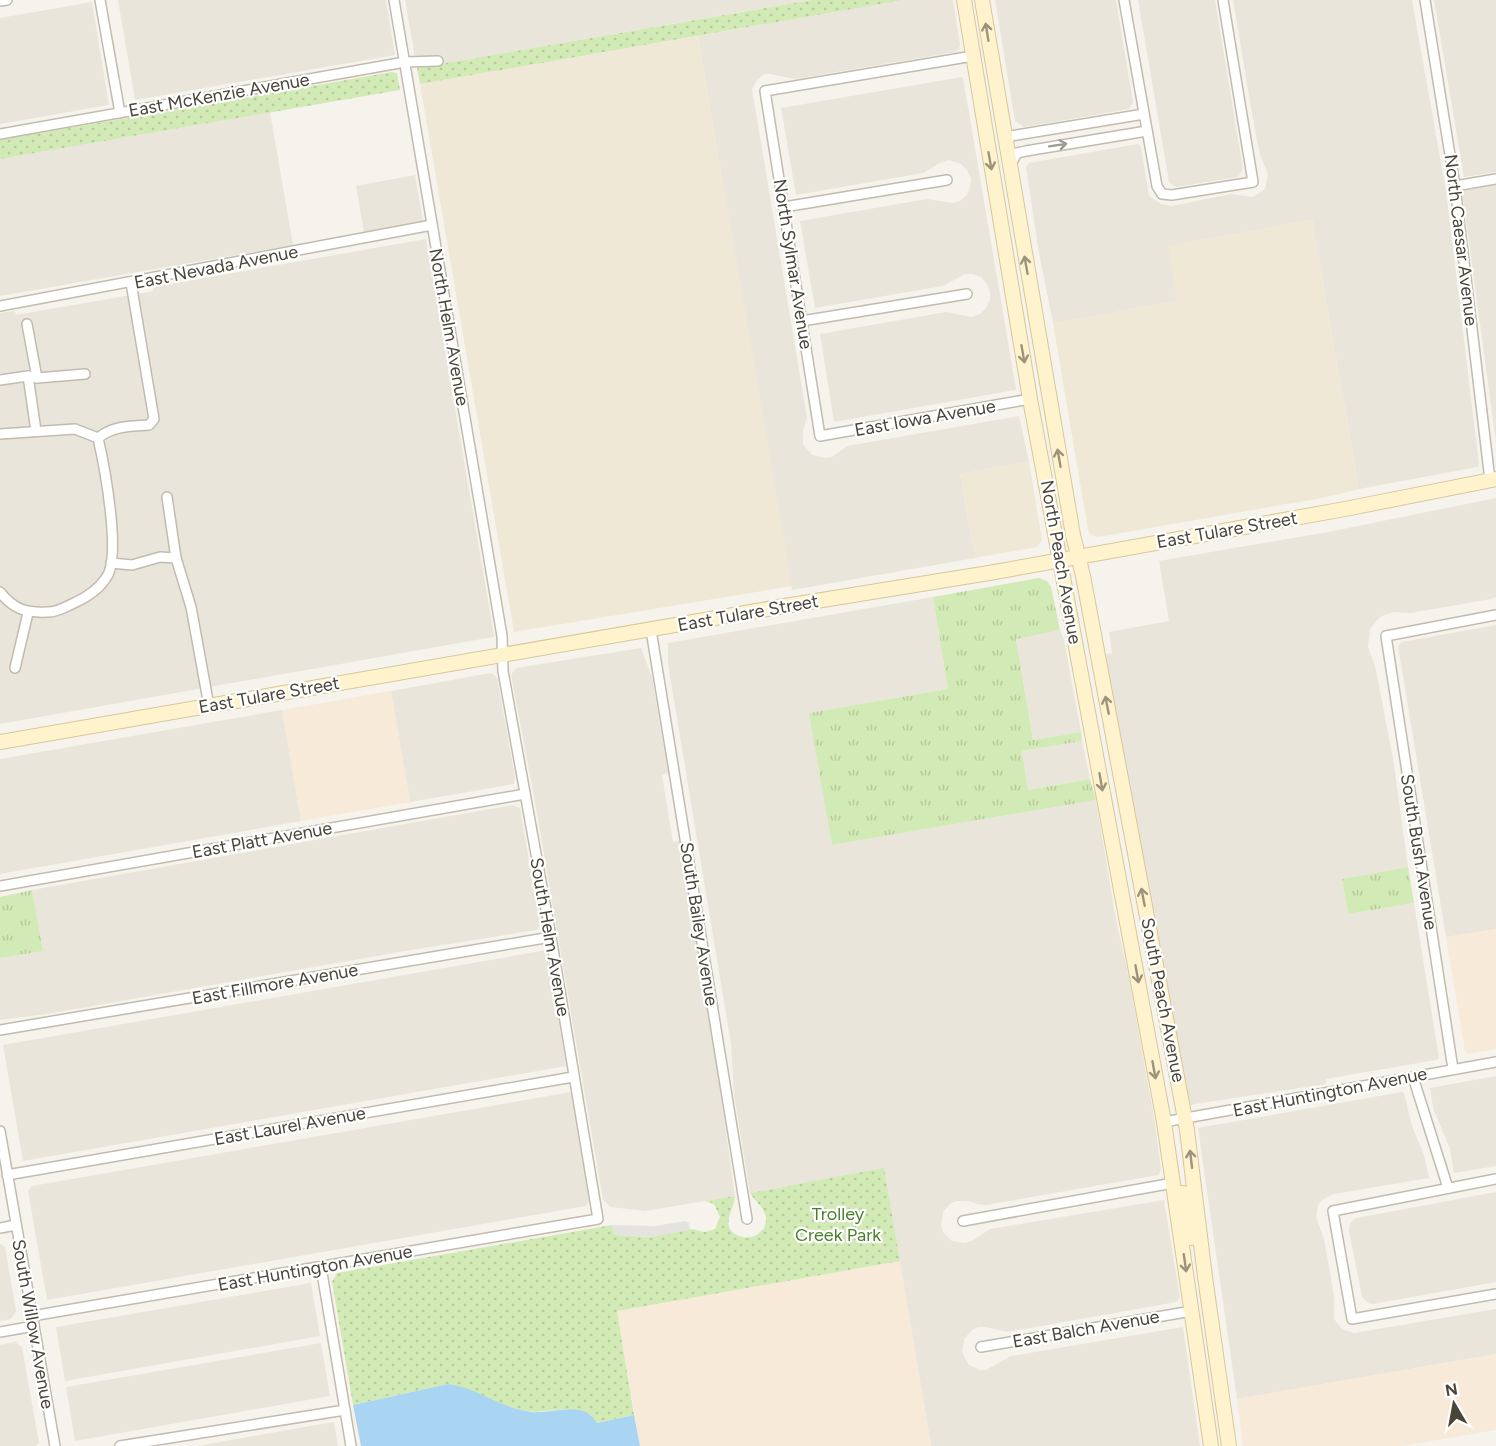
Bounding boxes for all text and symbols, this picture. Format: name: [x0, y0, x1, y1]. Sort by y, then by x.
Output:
one-way arrow: [982, 22, 993, 42]
street label: East McKenzie Avenue: [127, 68, 311, 122]
one-way arrow: [1048, 140, 1067, 151]
one-way arrow: [985, 151, 996, 171]
street label: North Caesar Avenue: [1440, 153, 1482, 327]
street label: North Sylmar Avenue: [769, 177, 817, 351]
street label: East Nevada Avenue: [132, 240, 300, 294]
street label: North Helm Avenue: [424, 246, 474, 408]
one-way arrow: [1020, 256, 1031, 276]
one-way arrow: [1017, 343, 1028, 363]
street label: East Iowa Avenue: [853, 395, 997, 441]
one-way arrow: [1053, 448, 1064, 468]
street label: North Peach Avenue: [1036, 478, 1086, 646]
street label: East Tulare Street: [1155, 507, 1299, 553]
street label: East Tulare Street: [676, 590, 820, 636]
street label: East Tulare Street: [197, 672, 341, 718]
one-way arrow: [1101, 696, 1112, 716]
one-way arrow: [1096, 772, 1107, 792]
street label: South Bush Avenue: [1396, 772, 1442, 932]
street label: East Platt Avenue: [190, 817, 334, 863]
street label: South Bailey Avenue: [675, 841, 723, 1008]
street label: South Helm Avenue: [525, 856, 575, 1018]
one-way arrow: [1137, 888, 1148, 907]
street label: South Peach Avenue: [1136, 916, 1190, 1084]
street label: East Fillmore Avenue: [190, 959, 360, 1009]
one-way arrow: [1132, 964, 1143, 983]
one-way arrow: [1149, 1059, 1160, 1079]
street label: East Huntington Avenue: [1231, 1062, 1429, 1122]
street label: East Laurel Avenue: [213, 1102, 368, 1150]
one-way arrow: [1185, 1150, 1196, 1169]
park label: Trolley Creek Park: [795, 1203, 881, 1246]
street label: South Willow Avenue: [7, 1237, 59, 1411]
street label: East Huntington Avenue: [216, 1240, 414, 1296]
one-way arrow: [1179, 1253, 1190, 1272]
street label: East Balch Avenue: [1011, 1305, 1161, 1353]
north arrow: [1424, 1374, 1484, 1434]
text: N: [1444, 1379, 1459, 1400]

